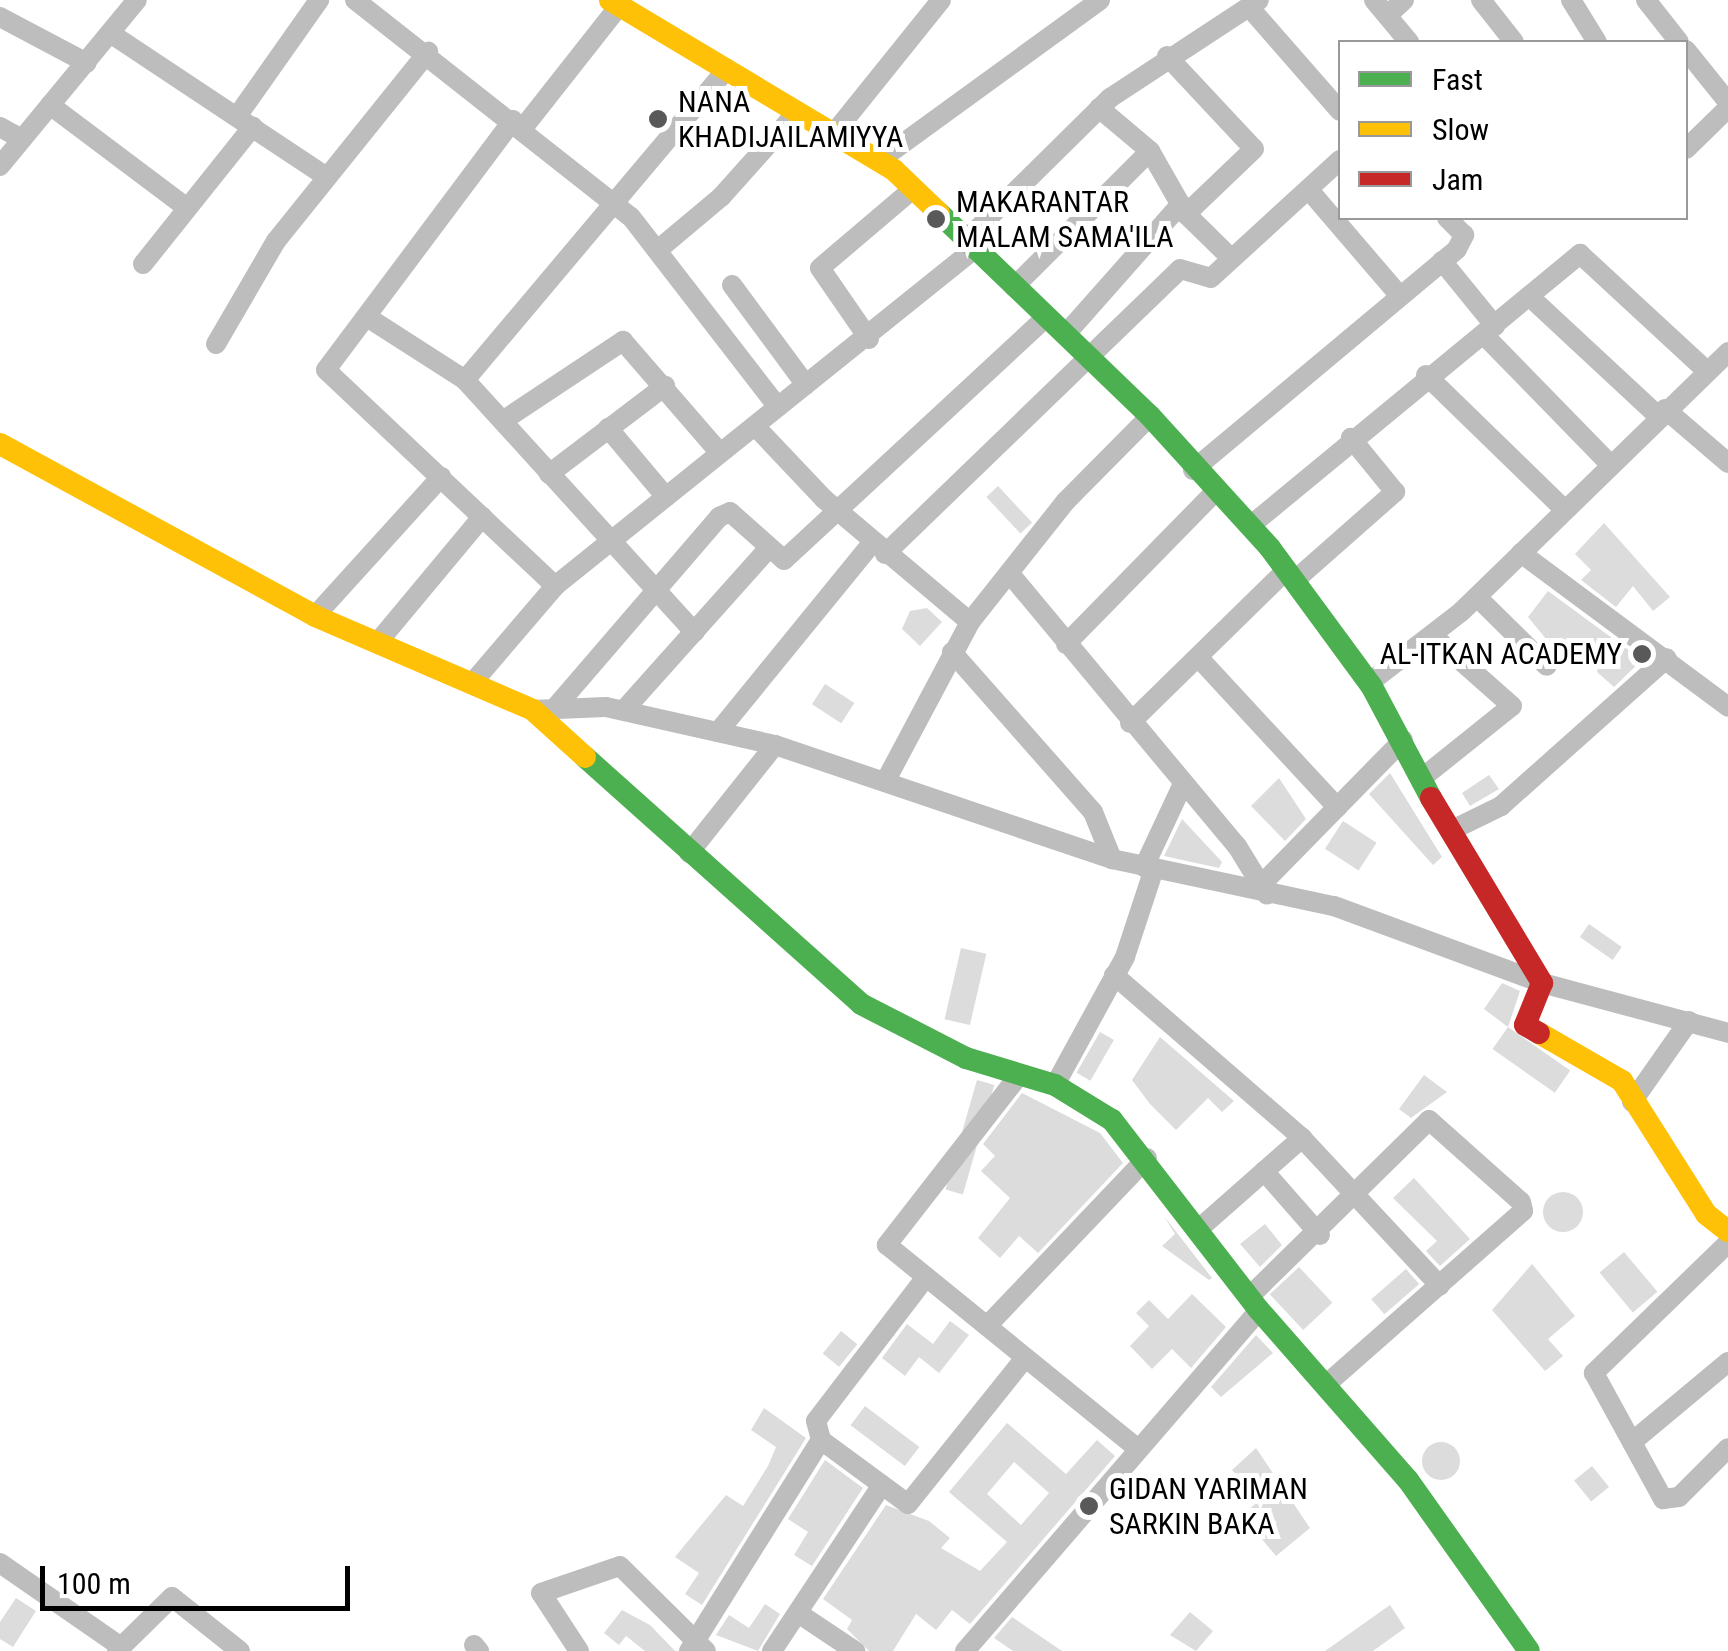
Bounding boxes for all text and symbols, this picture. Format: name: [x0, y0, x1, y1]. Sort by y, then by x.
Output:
legend: [1338, 40, 1688, 220]
text: Fast: [1432, 62, 1483, 97]
place label: NANA KHADIJAILAMIYYA: [678, 84, 903, 154]
marker: NANA KHADIJAILAMIYYA: [647, 108, 669, 130]
text: Slow: [1432, 112, 1489, 147]
text: Jam: [1432, 162, 1483, 197]
place label: MAKARANTAR MALAM SAMA'ILA: [956, 184, 1174, 254]
marker: MAKARANTAR MALAM SAMA'ILA: [925, 208, 947, 230]
place label: AL-ITKAN ACADEMY: [1380, 636, 1622, 672]
marker: AL-ITKAN ACADEMY: [1631, 643, 1653, 665]
place label: GIDAN YARIMAN SARKIN BAKA: [1109, 1471, 1308, 1542]
marker: GIDAN YARIMAN SARKIN BAKA: [1078, 1495, 1100, 1517]
scale bar: [45, 1546, 355, 1608]
text: 100 m: [57, 1566, 131, 1601]

